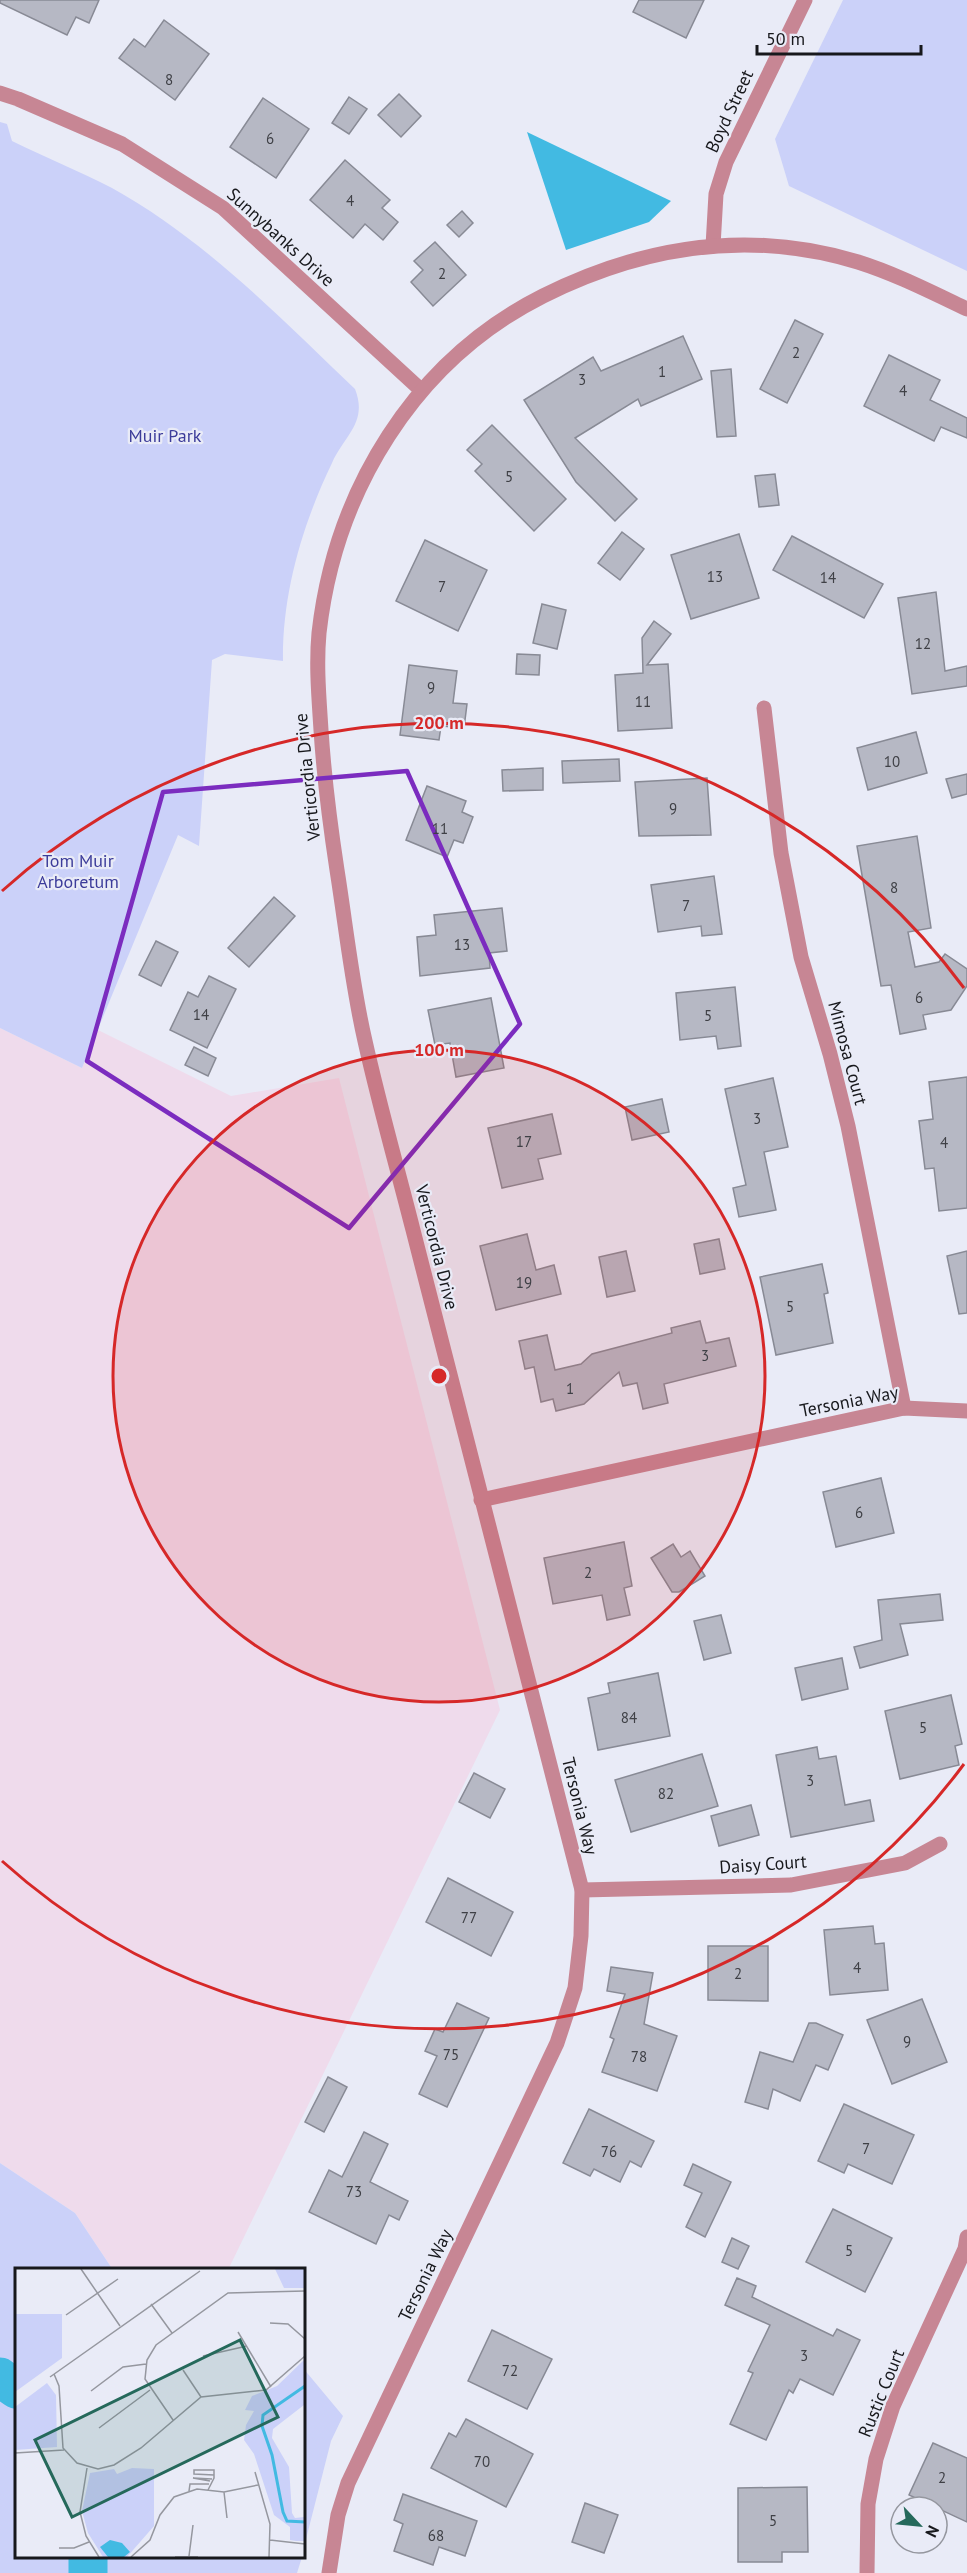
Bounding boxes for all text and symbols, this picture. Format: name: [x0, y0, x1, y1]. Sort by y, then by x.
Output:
scale bar: [757, 18, 920, 56]
text: 50 m: [766, 27, 805, 50]
street label: Boyd Street: [700, 66, 758, 156]
house number: 8: [165, 70, 173, 89]
house number: 6: [266, 129, 274, 148]
street label: Sunnybanks Drive: [222, 183, 340, 291]
house number: 4: [346, 191, 354, 210]
house number: 2: [438, 264, 446, 283]
house number: 2: [792, 343, 800, 362]
house number: 1: [658, 362, 666, 381]
house number: 3: [578, 370, 586, 389]
house number: 4: [899, 381, 907, 400]
park label: Muir Park: [129, 424, 202, 447]
house number: 5: [505, 467, 513, 486]
house number: 13: [707, 567, 723, 586]
house number: 14: [820, 568, 836, 587]
house number: 7: [438, 577, 446, 596]
house number: 12: [915, 634, 931, 653]
house number: 9: [427, 678, 435, 697]
house number: 11: [635, 692, 651, 711]
text: 200 m: [414, 711, 464, 734]
street label: Verticordia Drive: [289, 712, 325, 843]
house number: 10: [884, 752, 900, 771]
house number: 9: [669, 799, 677, 818]
house number: 11: [432, 819, 448, 838]
park label: Tom Muir Arboretum: [37, 849, 119, 893]
house number: 8: [890, 878, 898, 897]
house number: 7: [682, 896, 690, 915]
house number: 13: [454, 935, 470, 954]
house number: 6: [915, 988, 923, 1007]
street label: Mimosa Court: [823, 999, 873, 1107]
house number: 14: [193, 1005, 209, 1024]
house number: 5: [704, 1006, 712, 1025]
text: 100 m: [414, 1038, 464, 1061]
house number: 3: [753, 1109, 761, 1128]
house number: 17: [516, 1132, 532, 1151]
house number: 4: [940, 1133, 948, 1152]
street label: Verticordia Drive: [410, 1181, 464, 1312]
house number: 19: [516, 1273, 532, 1292]
house number: 5: [786, 1297, 794, 1316]
house number: 3: [701, 1346, 709, 1365]
centre of rings: [429, 1366, 449, 1386]
house number: 1: [566, 1379, 574, 1398]
street label: Tersonia Way: [798, 1380, 901, 1422]
house number: 6: [855, 1503, 863, 1522]
house number: 2: [584, 1563, 592, 1582]
house number: 84: [621, 1708, 637, 1727]
house number: 5: [919, 1718, 927, 1737]
street label: Tersonia Way: [557, 1755, 603, 1858]
house number: 3: [806, 1771, 814, 1790]
house number: 82: [658, 1784, 674, 1803]
street label: Daisy Court: [719, 1849, 807, 1879]
house number: 77: [461, 1908, 477, 1927]
house number: 4: [853, 1958, 861, 1977]
house number: 2: [734, 1964, 742, 1983]
house number: 9: [903, 2032, 911, 2051]
house number: 75: [443, 2045, 459, 2064]
house number: 78: [631, 2047, 647, 2066]
house number: 7: [862, 2139, 870, 2158]
house number: 76: [601, 2142, 617, 2161]
house number: 73: [346, 2182, 362, 2201]
street label: Tersonia Way: [393, 2225, 457, 2325]
house number: 5: [845, 2241, 853, 2260]
inset map: [15, 2268, 304, 2558]
house number: 3: [800, 2346, 808, 2365]
street label: Rustic Court: [853, 2346, 909, 2440]
house number: 72: [502, 2361, 518, 2380]
house number: 70: [474, 2452, 490, 2471]
house number: 2: [938, 2468, 946, 2487]
north arrow: [889, 2495, 949, 2555]
house number: 5: [769, 2511, 777, 2530]
text: N: [921, 2522, 944, 2541]
house number: 68: [428, 2526, 444, 2545]

